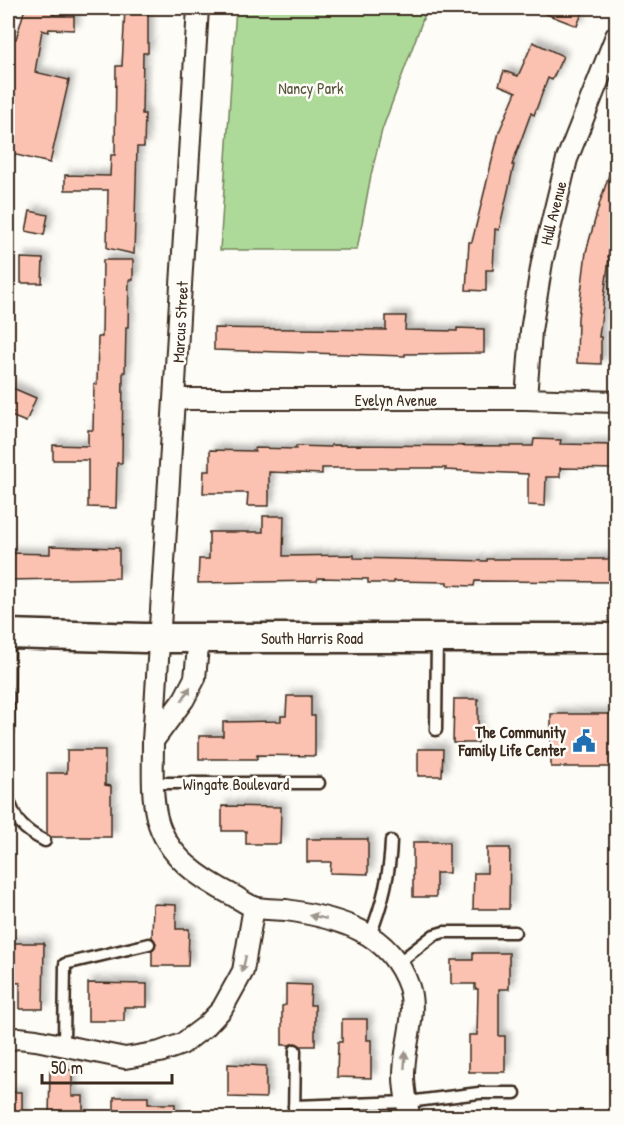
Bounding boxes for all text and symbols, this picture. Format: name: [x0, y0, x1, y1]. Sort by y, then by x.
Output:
park label: Nancy Park: [278, 77, 344, 99]
street label: Hull Avenue: [534, 178, 572, 247]
street label: Marcus Street: [167, 280, 193, 363]
street label: Evelyn Avenue: [355, 389, 438, 411]
street label: South Harris Road: [261, 627, 363, 649]
one-way arrow: [181, 686, 192, 702]
place label: The Community Family Life Center: [458, 721, 567, 762]
public building icon: The Community Family Life Center: [571, 728, 597, 754]
street label: Wingate Boulevard: [183, 773, 289, 795]
one-way arrow: [308, 912, 327, 921]
one-way arrow: [238, 955, 248, 973]
scale bar: [42, 1047, 172, 1085]
one-way arrow: [400, 1050, 409, 1069]
text: 50 m: [51, 1055, 83, 1080]

